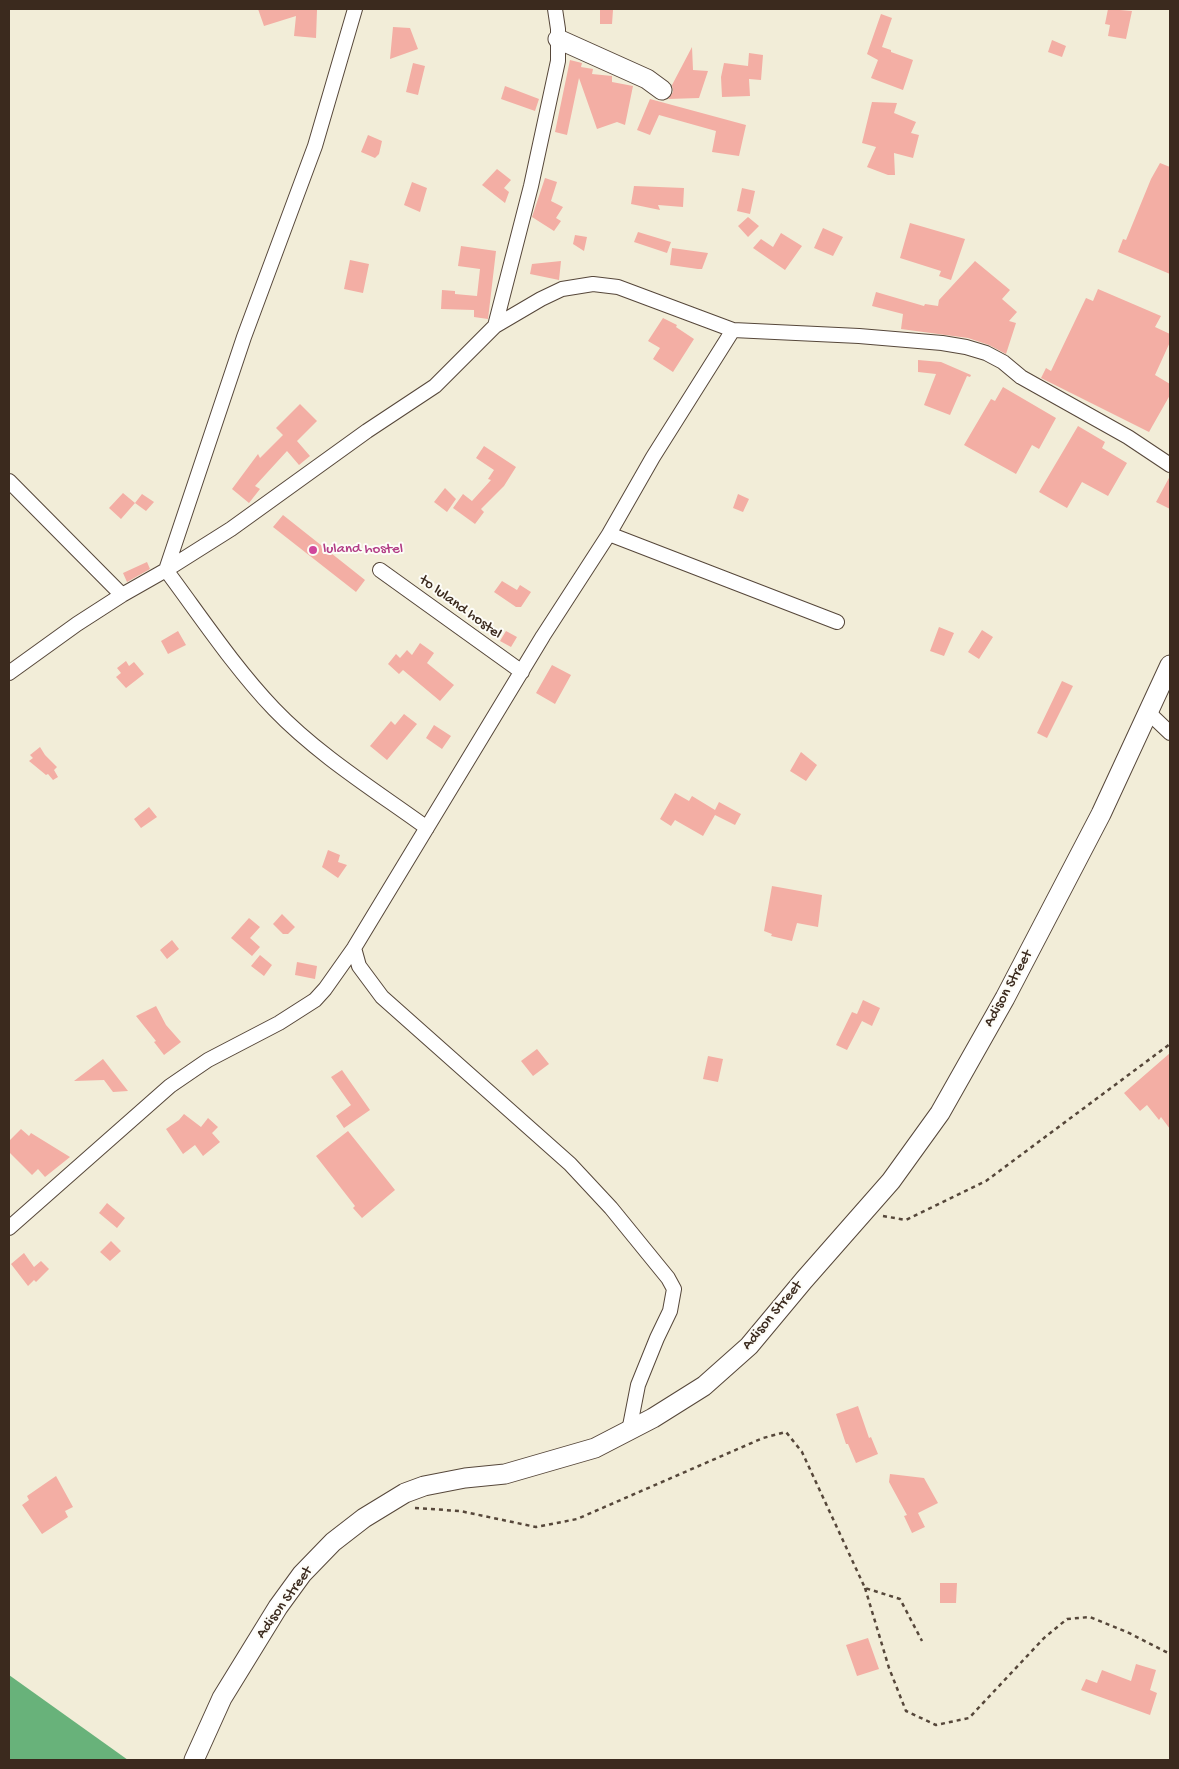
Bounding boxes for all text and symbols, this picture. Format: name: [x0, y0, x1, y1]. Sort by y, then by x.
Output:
place label: luland hostel: [323, 541, 403, 559]
marker: luland hostel: [307, 544, 319, 556]
street label: to luland hostel: [415, 572, 505, 644]
street label: Adison Street: [981, 948, 1037, 1030]
street label: Adison Street: [739, 1278, 807, 1354]
street label: Adison Street: [253, 1563, 317, 1643]

